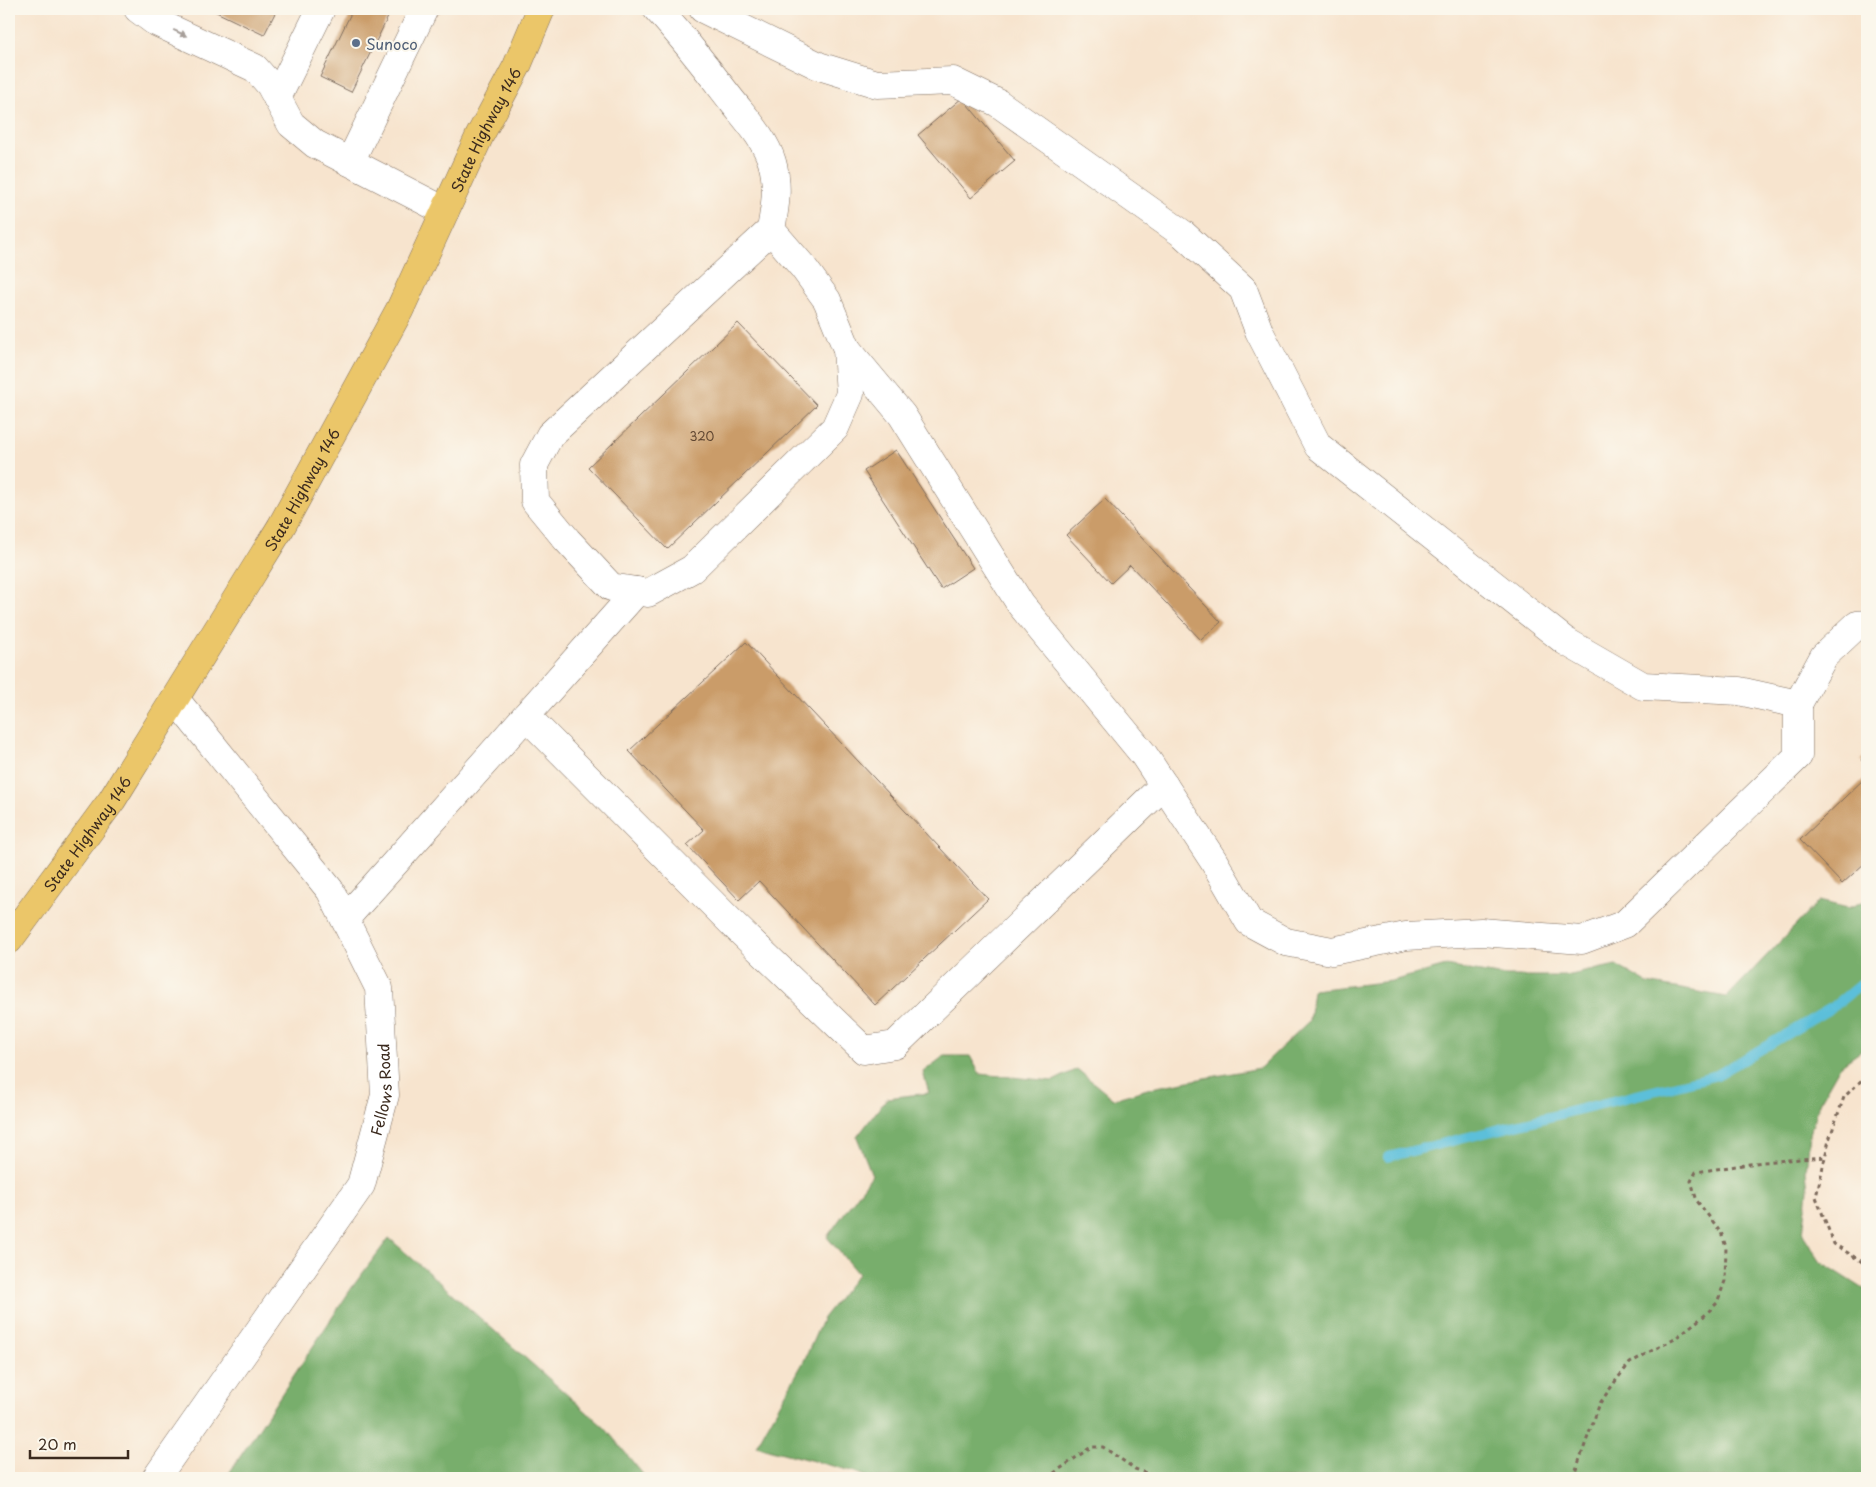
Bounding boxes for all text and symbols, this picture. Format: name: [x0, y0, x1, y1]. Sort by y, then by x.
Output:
one-way arrow: [173, 30, 187, 38]
place label: Sunoco: [366, 32, 418, 55]
marker: Sunoco: [350, 37, 362, 49]
street label: State Highway 146: [444, 63, 526, 196]
street label: State Highway 146: [258, 423, 345, 555]
house number: 320: [690, 427, 715, 445]
street label: State Highway 146: [37, 771, 136, 896]
street label: Fellows Road: [363, 1043, 397, 1138]
scale bar: [30, 1427, 128, 1459]
text: 20 m: [38, 1432, 77, 1455]

